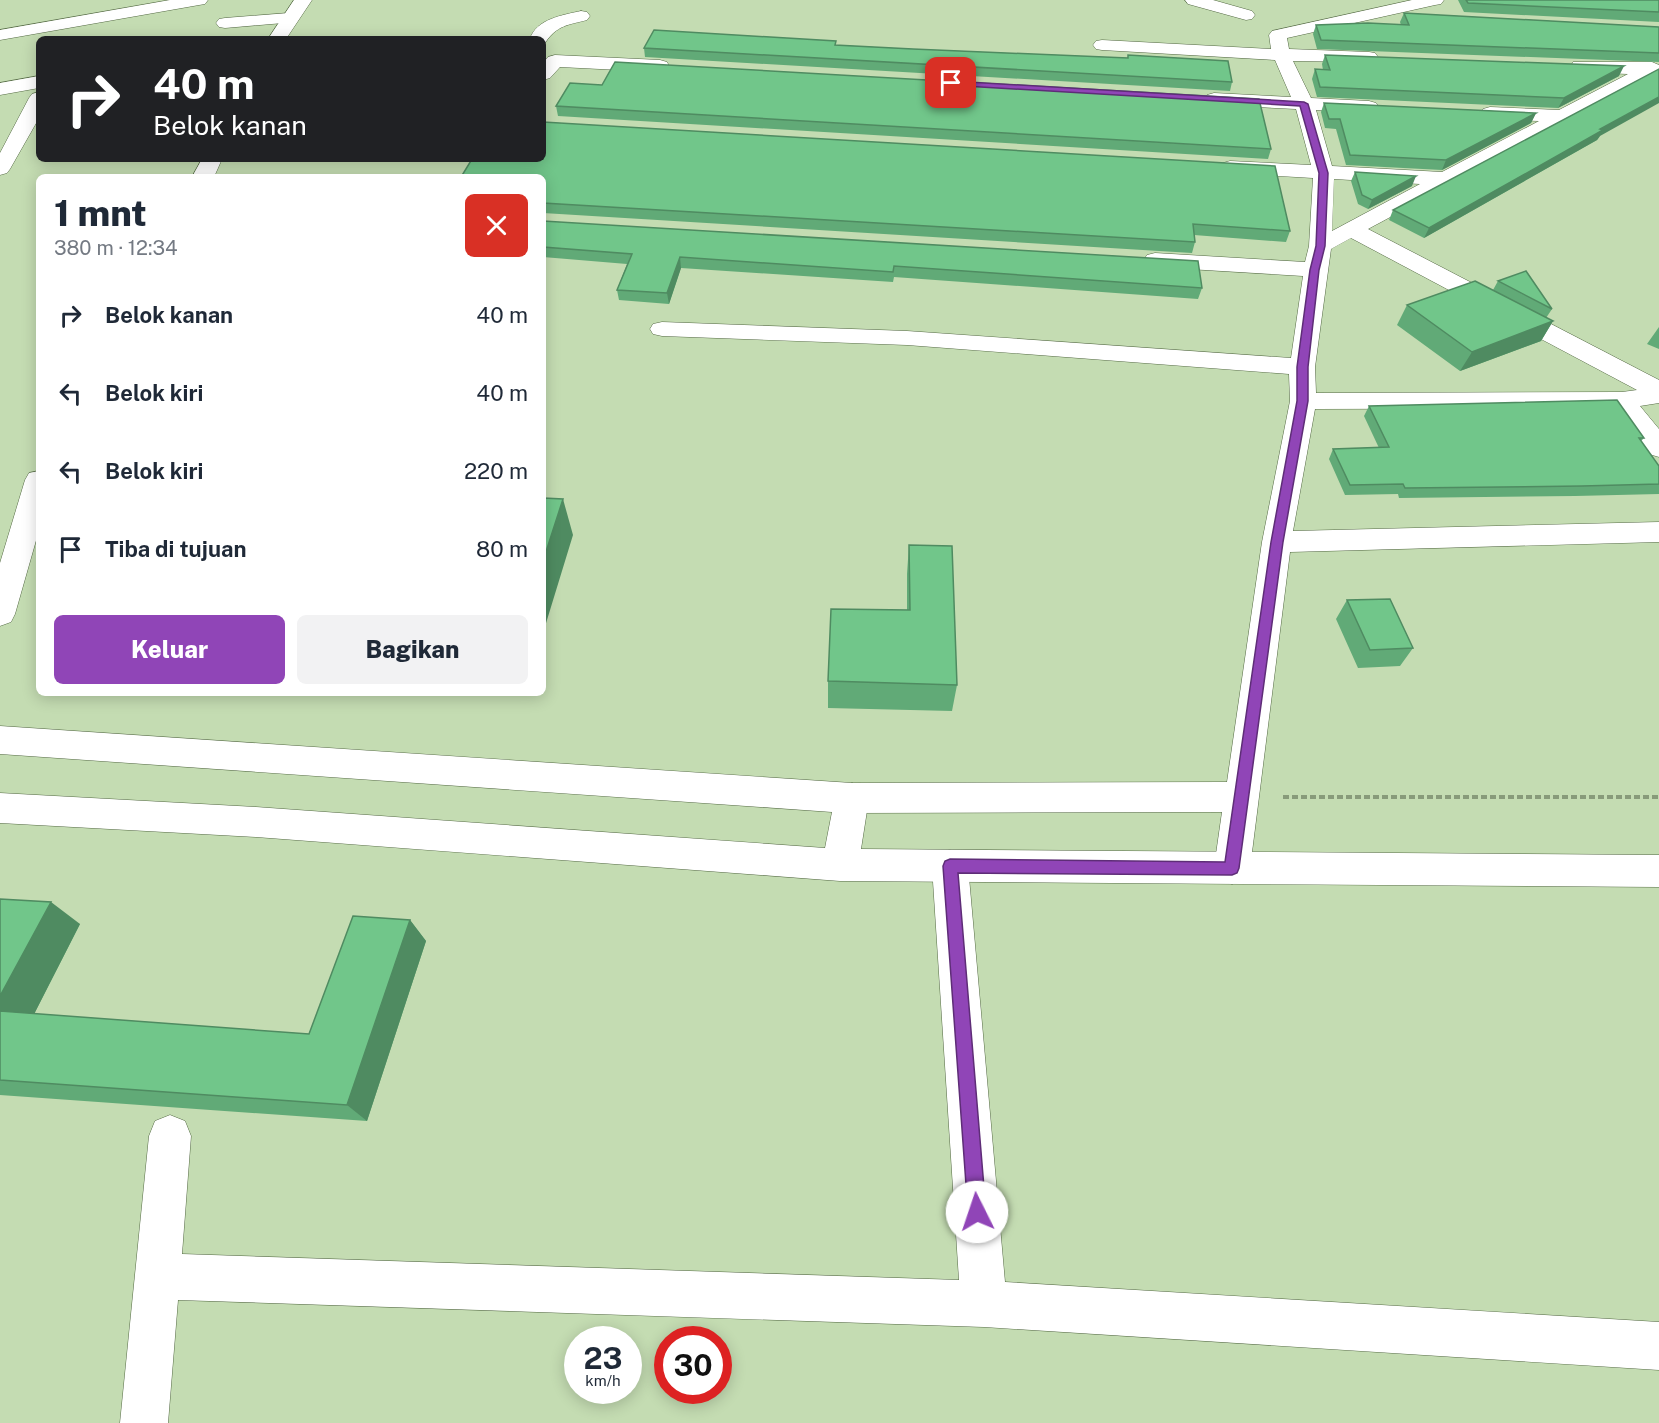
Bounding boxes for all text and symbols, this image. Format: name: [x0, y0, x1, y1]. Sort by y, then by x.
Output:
pin: [925, 57, 976, 108]
text: 40 m: [153, 59, 255, 108]
icon: right: [54, 60, 132, 138]
icon: arrive: [934, 66, 967, 99]
text: Belok kanan: [153, 109, 307, 141]
text: 1 mnt: [54, 192, 147, 234]
button: close: [465, 194, 528, 257]
text: 380 m · 12:34: [54, 236, 178, 260]
icon: right: [54, 299, 87, 332]
text: Belok kanan: [105, 302, 233, 328]
text: 40 m: [476, 302, 528, 328]
icon: left: [54, 377, 87, 410]
text: Belok kiri: [105, 380, 203, 406]
text: 40 m: [476, 380, 528, 406]
icon: left: [54, 455, 87, 488]
text: Belok kiri: [105, 458, 203, 484]
text: 220 m: [464, 458, 528, 484]
icon: arrive: [54, 533, 87, 566]
text: Tiba di tujuan: [105, 536, 246, 562]
text: 80 m: [476, 536, 528, 562]
button: Keluar: [54, 615, 285, 684]
button: Bagikan: [297, 615, 528, 684]
position arrow: [945, 1180, 1009, 1244]
speed limit sign: 30: [654, 1326, 732, 1404]
text: 23: [583, 1340, 623, 1376]
text: km/h: [585, 1372, 621, 1389]

